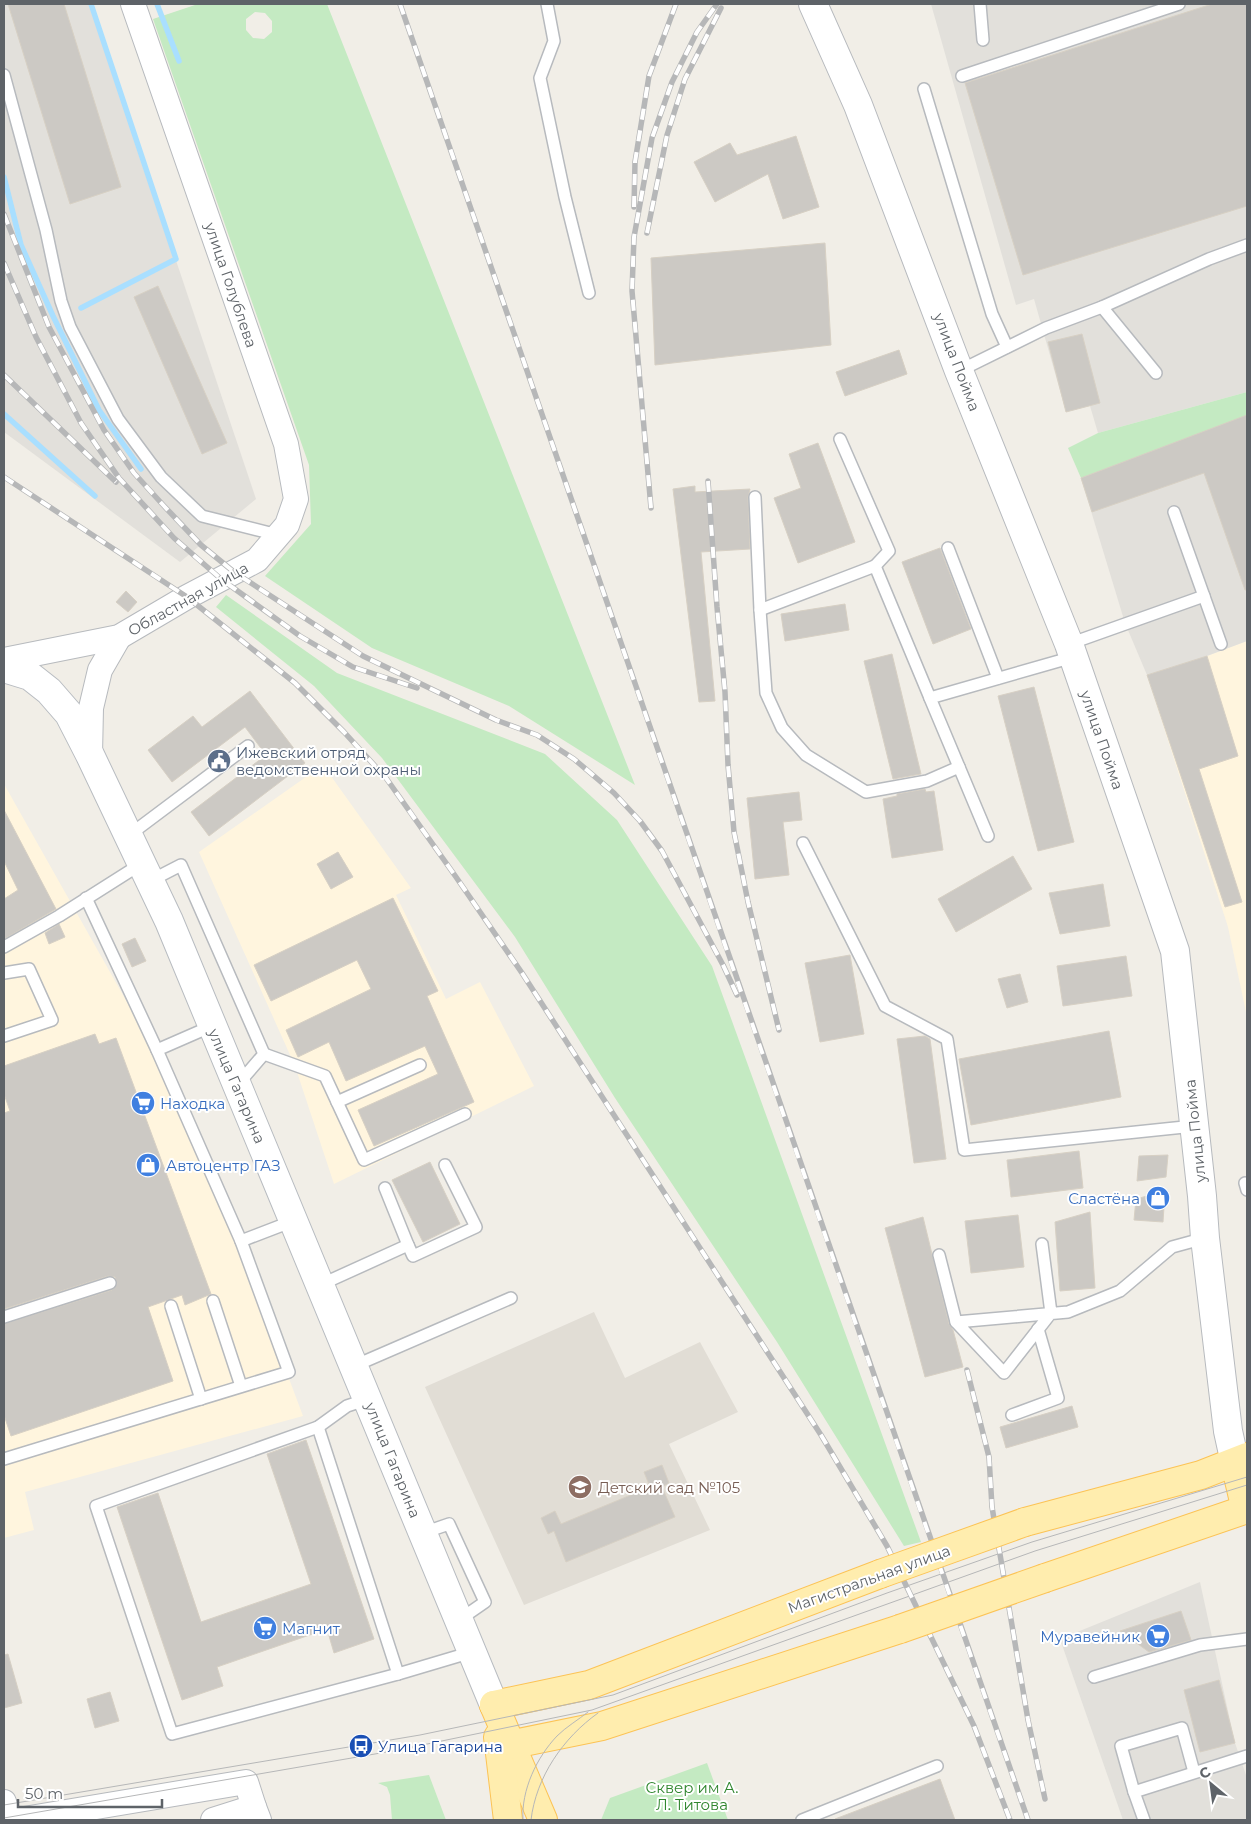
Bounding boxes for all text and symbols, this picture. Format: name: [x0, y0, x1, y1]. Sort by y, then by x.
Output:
street label: улица Голублева: [200, 219, 261, 350]
street label: улица Пойма: [929, 309, 984, 414]
street label: Областная улица: [124, 558, 252, 640]
street label: улица Пойма: [1076, 687, 1128, 792]
place label: Ижевский отряд ведомственной охраны: [236, 743, 421, 779]
public building icon: Ижевский отряд ведомственной охраны: [206, 748, 232, 774]
street label: улица Гагарина: [204, 1025, 270, 1146]
street label: улица Пойма: [1180, 1078, 1210, 1185]
supermarket icon: Находка: [130, 1090, 156, 1116]
place label: Находка: [160, 1094, 225, 1113]
shop icon: Автоцентр ГАЗ: [135, 1152, 161, 1178]
place label: Автоцентр ГАЗ: [166, 1156, 281, 1175]
shop icon: Сластёна: [1145, 1185, 1171, 1211]
place label: Сластёна: [1068, 1189, 1140, 1208]
street label: улица Гагарина: [361, 1398, 425, 1521]
school or university icon: Детский сад №105: [567, 1474, 593, 1500]
place label: Детский сад №105: [598, 1478, 740, 1497]
street label: Магистральная улица: [785, 1541, 953, 1617]
supermarket icon: Магнит: [252, 1615, 278, 1641]
place label: Магнит: [282, 1619, 341, 1638]
supermarket icon: Муравейник: [1145, 1623, 1171, 1649]
place label: Муравейник: [1040, 1627, 1140, 1646]
bus stop icon: Улица Гагарина: [348, 1733, 374, 1759]
place label: Улица Гагарина: [378, 1737, 503, 1756]
north arrow: [1186, 1759, 1236, 1809]
text: С: [1196, 1762, 1214, 1783]
scale bar: [18, 1776, 161, 1808]
park label: Сквер им А. Л. Титова: [645, 1778, 739, 1814]
text: 50 m: [25, 1784, 63, 1803]

